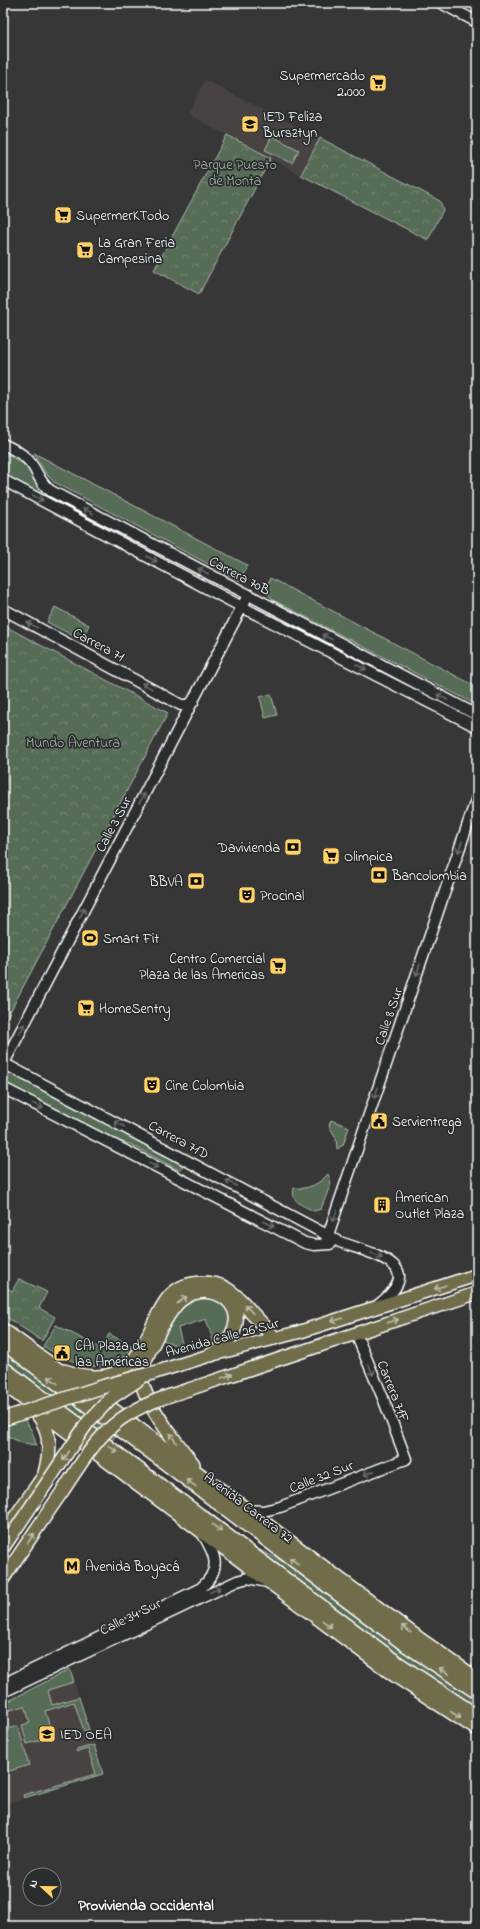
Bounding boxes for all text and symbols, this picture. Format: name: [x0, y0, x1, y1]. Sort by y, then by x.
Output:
place label: Supermercado 2.000: [279, 66, 365, 103]
supermarket icon: Supermercado 2.000: [368, 73, 388, 93]
place label: IED Feliza Bursztyn: [262, 107, 322, 145]
school or university icon: IED Feliza Bursztyn: [240, 114, 260, 134]
park label: Parque Puesto de Monta: [193, 155, 277, 192]
supermarket icon: SupermerKTodo: [53, 205, 73, 225]
place label: SupermerKTodo: [76, 206, 169, 227]
place label: La Gran Feria Campesina: [98, 233, 175, 270]
supermarket icon: La Gran Feria Campesina: [75, 240, 95, 260]
one-way arrow: [31, 495, 43, 502]
one-way arrow: [82, 506, 94, 514]
street label: Carrera 70B: [205, 551, 274, 601]
one-way arrow: [146, 555, 158, 563]
one-way arrow: [197, 567, 209, 575]
one-way arrow: [27, 620, 39, 628]
street label: Carrera 71: [69, 623, 128, 668]
one-way arrow: [322, 632, 334, 640]
one-way arrow: [355, 664, 367, 671]
one-way arrow: [141, 682, 153, 690]
one-way arrow: [437, 693, 449, 700]
park label: Mundo Aventura: [26, 733, 120, 754]
one-way arrow: [139, 792, 147, 804]
street label: Calle 3 Sur: [91, 793, 138, 856]
bank icon: Davivienda: [283, 837, 303, 857]
place label: Davivienda: [217, 838, 280, 859]
one-way arrow: [456, 840, 463, 853]
supermarket icon: Olimpica: [321, 846, 341, 866]
place label: Olimpica: [344, 847, 393, 868]
bank icon: Bancolombia: [369, 865, 389, 885]
place label: Bancolombia: [391, 866, 467, 887]
bank icon: BBVA: [186, 871, 206, 891]
place label: BBVA: [148, 872, 183, 893]
theatre icon: Procinal: [237, 885, 257, 905]
place label: Procinal: [260, 886, 304, 907]
one-way arrow: [79, 908, 87, 920]
sports icon: Smart Fit: [80, 928, 100, 948]
place label: Smart Fit: [103, 929, 160, 950]
place label: Centro Comercial Plaza de las Americas: [139, 949, 265, 986]
supermarket icon: Centro Comercial Plaza de las Americas: [268, 956, 288, 976]
one-way arrow: [414, 963, 421, 976]
street label: Calle 8 Sur: [370, 984, 409, 1048]
supermarket icon: HomeSentry: [76, 998, 96, 1018]
place label: HomeSentry: [99, 999, 171, 1021]
one-way arrow: [19, 1023, 26, 1035]
theatre icon: Cine Colombia: [142, 1075, 162, 1095]
place label: Cine Colombia: [165, 1076, 244, 1097]
one-way arrow: [372, 1087, 380, 1099]
one-way arrow: [31, 1103, 43, 1110]
public building icon: Servientrega: [369, 1111, 389, 1131]
place label: Servientrega: [392, 1112, 462, 1134]
street label: Carrera 71D: [144, 1116, 212, 1165]
one-way arrow: [113, 1120, 125, 1127]
one-way arrow: [147, 1162, 159, 1169]
one-way arrow: [226, 1179, 238, 1186]
place label: American Outlet Plaza: [395, 1188, 464, 1225]
building icon: American Outlet Plaza: [372, 1195, 392, 1215]
one-way arrow: [330, 1210, 338, 1222]
one-way arrow: [263, 1221, 275, 1229]
one-way arrow: [371, 1252, 383, 1260]
one-way arrow: [434, 1284, 447, 1291]
one-way arrow: [176, 1296, 187, 1305]
one-way arrow: [244, 1303, 253, 1314]
street label: Avenida Calle 26 Sur: [163, 1313, 282, 1364]
one-way arrow: [330, 1317, 343, 1324]
one-way arrow: [386, 1317, 399, 1324]
place label: CAI Plaza de las Américas: [75, 1336, 149, 1373]
public building icon: CAI Plaza de las Américas: [52, 1343, 72, 1363]
street label: Carrera 71F: [371, 1358, 414, 1426]
one-way arrow: [368, 1363, 375, 1375]
one-way arrow: [220, 1372, 233, 1379]
one-way arrow: [47, 1376, 58, 1384]
one-way arrow: [169, 1432, 177, 1443]
one-way arrow: [107, 1445, 118, 1453]
one-way arrow: [62, 1450, 70, 1461]
street label: Calle 32 Sur: [286, 1455, 357, 1499]
street label: Avenida Carrera 72: [199, 1467, 297, 1549]
one-way arrow: [364, 1470, 376, 1478]
one-way arrow: [185, 1478, 196, 1487]
one-way arrow: [211, 1523, 222, 1532]
one-way arrow: [27, 1532, 35, 1543]
metro station icon: Avenida Boyacá: [62, 1556, 82, 1576]
place label: Avenida Boyacá: [85, 1557, 179, 1579]
one-way arrow: [289, 1557, 300, 1565]
one-way arrow: [208, 1586, 220, 1593]
street label: Calle 34 Sur: [96, 1593, 166, 1641]
one-way arrow: [321, 1620, 332, 1628]
one-way arrow: [400, 1625, 411, 1633]
one-way arrow: [439, 1667, 450, 1675]
one-way arrow: [450, 1711, 461, 1720]
school or university icon: IED OEA: [37, 1724, 57, 1744]
place label: IED OEA: [60, 1725, 112, 1746]
north arrow: [22, 1867, 62, 1907]
text: N: [25, 1877, 42, 1890]
district label: Provivienda Occidental: [78, 1895, 214, 1917]

